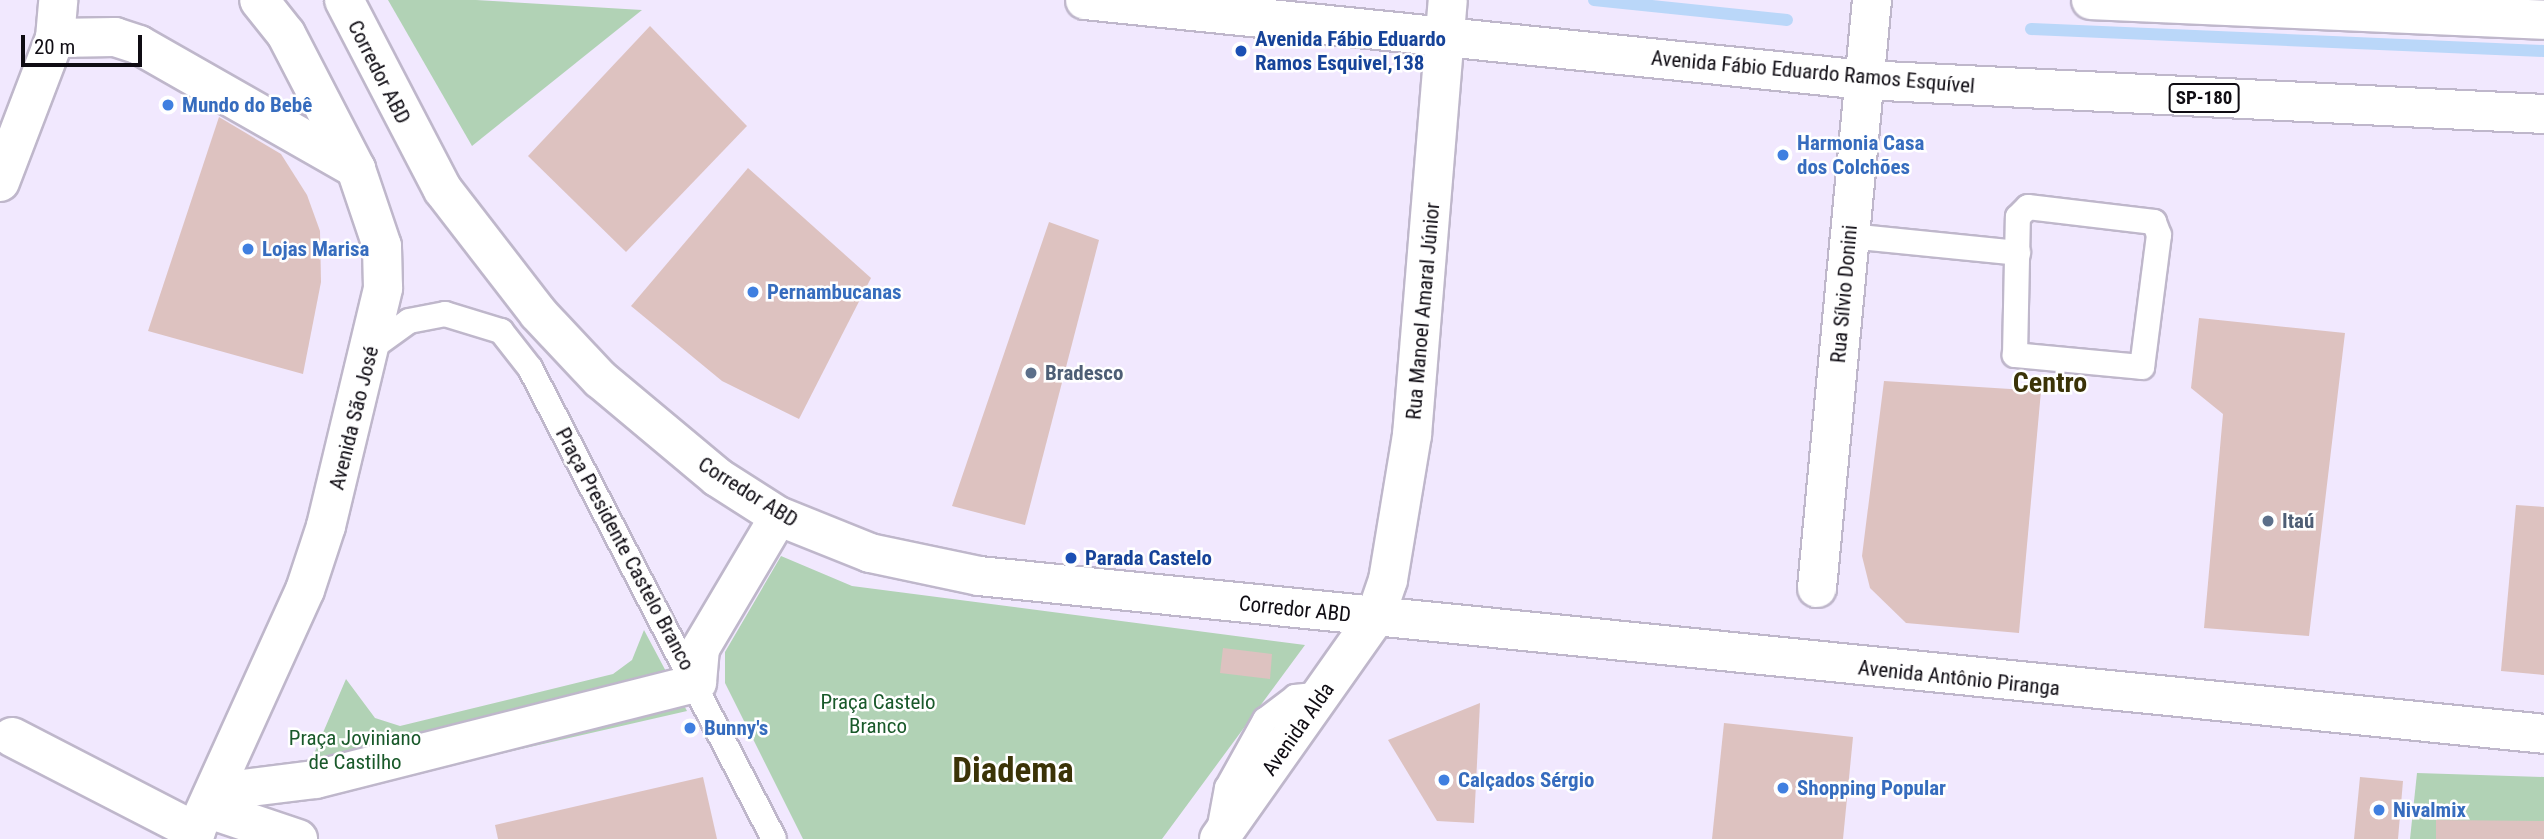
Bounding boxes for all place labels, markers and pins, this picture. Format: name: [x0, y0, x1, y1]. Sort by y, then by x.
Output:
place label: Avenida Fábio Eduardo Ramos Esquivel,138: [1255, 26, 1446, 76]
marker: Avenida Fábio Eduardo Ramos Esquivel,138: [1233, 43, 1249, 59]
place label: Mundo do Bebê: [182, 92, 312, 118]
marker: Mundo do Bebê: [160, 97, 176, 113]
place label: Harmonia Casa dos Colchões: [1797, 130, 1924, 180]
marker: Harmonia Casa dos Colchões: [1775, 147, 1791, 163]
place label: Lojas Marisa: [262, 236, 369, 262]
marker: Lojas Marisa: [240, 241, 256, 257]
place label: Pernambucanas: [767, 279, 902, 305]
marker: Pernambucanas: [745, 284, 761, 300]
place label: Bradesco: [1045, 360, 1123, 386]
marker: Bradesco: [1023, 365, 1039, 381]
place label: Itaú: [2282, 508, 2314, 534]
marker: Itaú: [2260, 513, 2276, 529]
place label: Parada Castelo: [1085, 545, 1212, 571]
marker: Parada Castelo: [1063, 550, 1079, 566]
place label: Bunny's: [704, 715, 768, 741]
marker: Bunny's: [682, 720, 698, 736]
place label: Calçados Sérgio: [1458, 767, 1594, 793]
marker: Calçados Sérgio: [1436, 772, 1452, 788]
place label: Shopping Popular: [1797, 775, 1946, 801]
marker: Shopping Popular: [1775, 780, 1791, 796]
place label: Nivalmix: [2393, 797, 2466, 823]
marker: Nivalmix: [2371, 802, 2387, 818]

